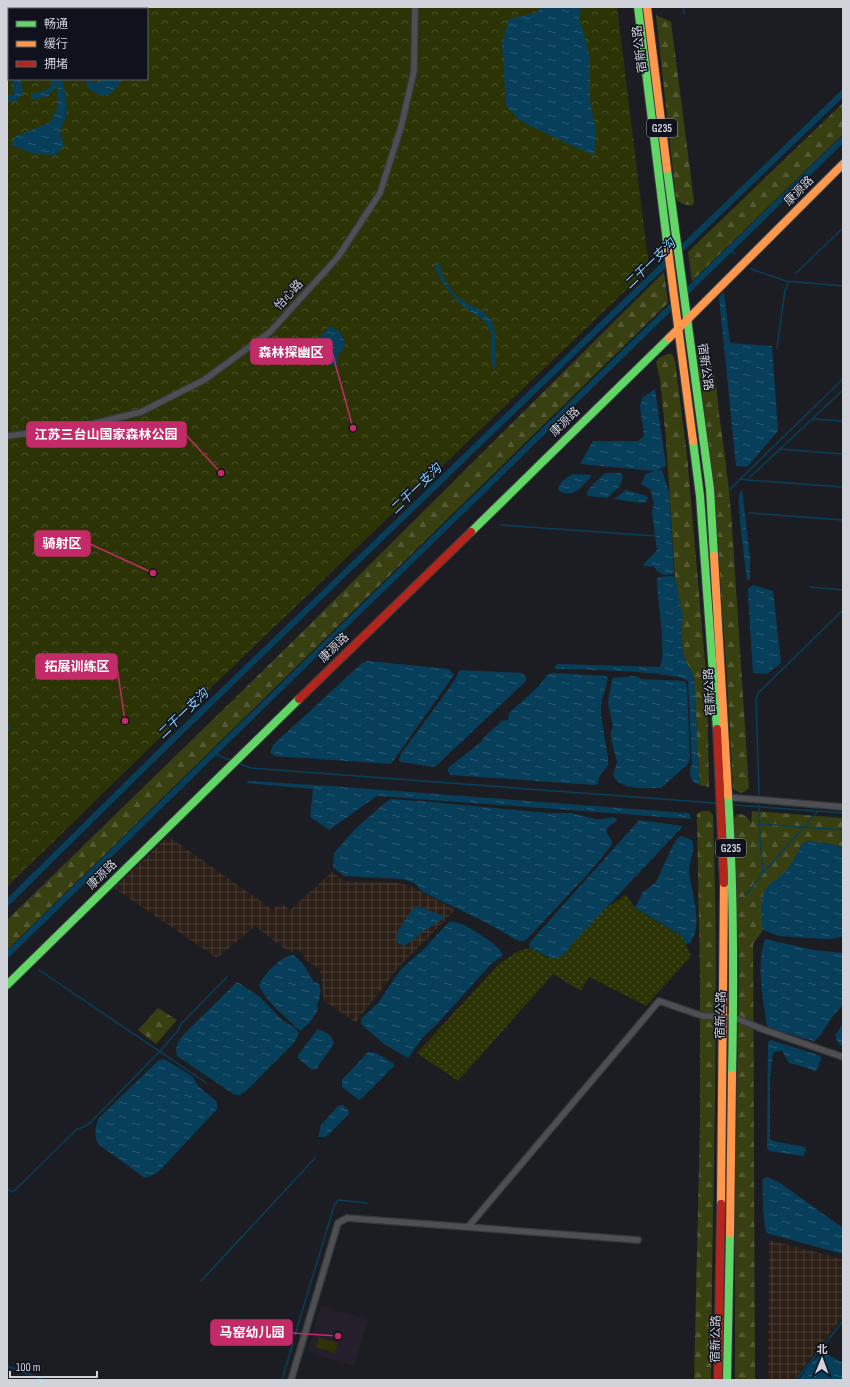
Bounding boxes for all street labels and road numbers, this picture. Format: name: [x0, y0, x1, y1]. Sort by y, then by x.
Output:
street label: 宿新公路: [630, 24, 650, 74]
road number: G235: [647, 119, 677, 137]
street label: 康源路: [781, 173, 817, 209]
street label: 怡心路: [271, 277, 307, 313]
street label: 宿新公路: [694, 342, 716, 392]
street label: 康源路: [547, 404, 583, 440]
street label: 康源路: [316, 630, 352, 666]
street label: 宿新公路: [701, 668, 719, 716]
road number: G235: [716, 839, 746, 857]
street label: 康源路: [84, 857, 120, 893]
street label: 宿新公路: [713, 991, 729, 1039]
street label: 宿新公路: [708, 1315, 724, 1363]

